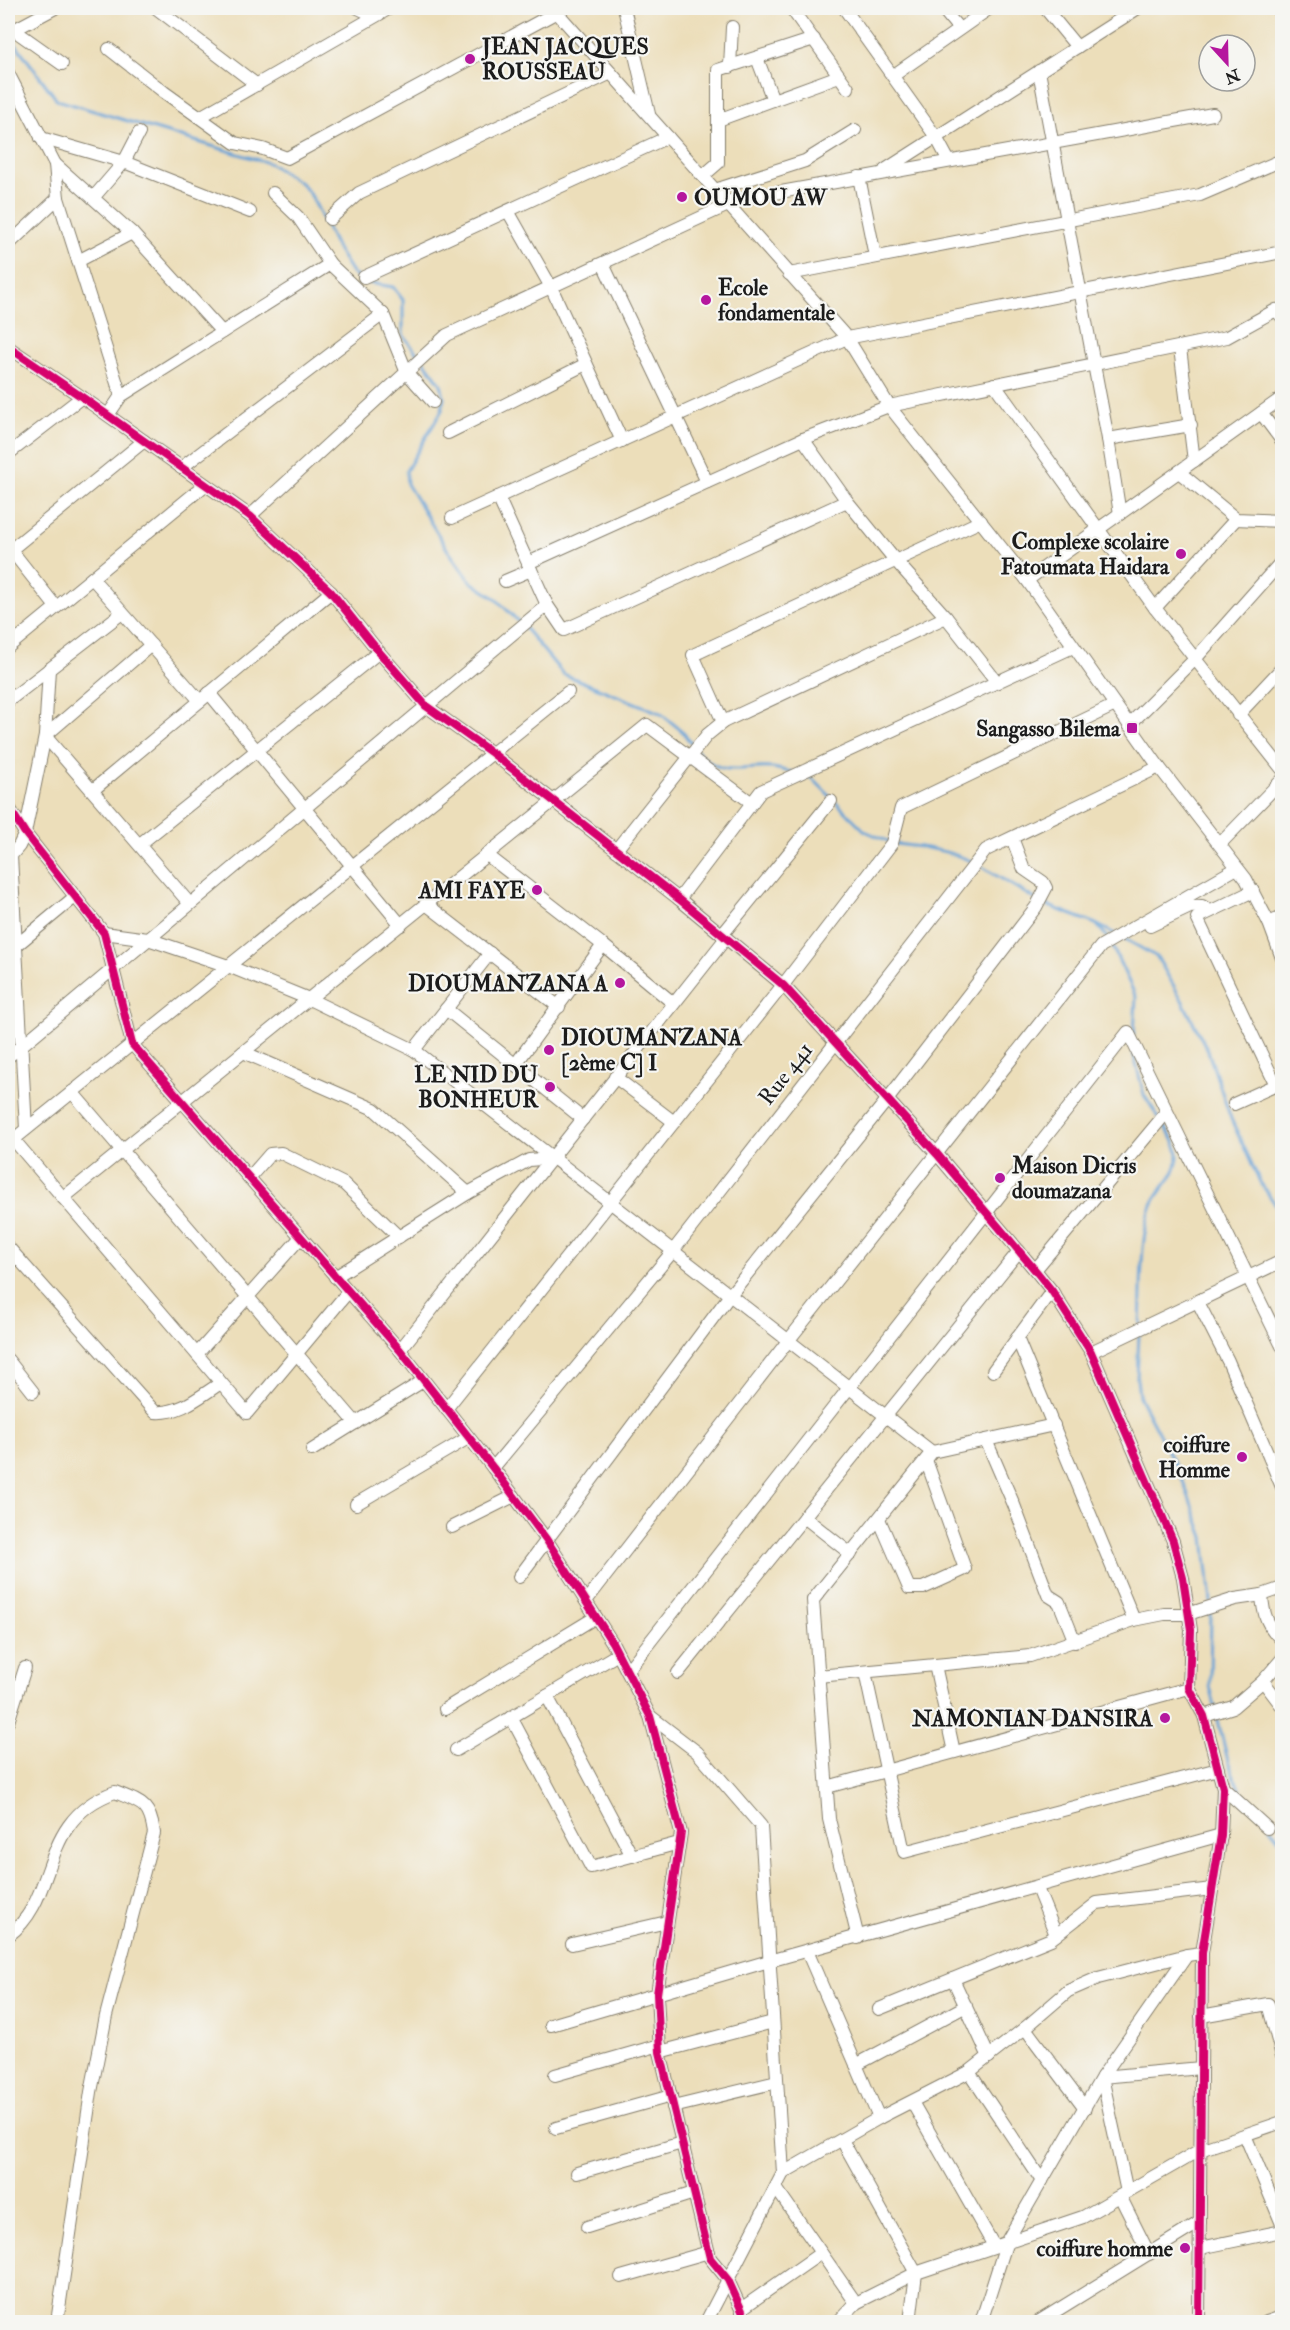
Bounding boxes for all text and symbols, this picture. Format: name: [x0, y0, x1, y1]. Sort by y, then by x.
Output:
place label: JEAN JACQUES ROUSSEAU: [481, 33, 649, 86]
north arrow: [1197, 33, 1257, 93]
marker: JEAN JACQUES ROUSSEAU: [463, 52, 477, 66]
text: N: [1221, 64, 1244, 88]
place label: OUMOU AW: [694, 184, 829, 212]
marker: OUMOU AW: [675, 190, 689, 204]
place label: Ecole fondamentale: [718, 274, 836, 327]
marker: Ecole fondamentale: [699, 293, 713, 307]
place label: Complexe scolaire Fatoumata Haidara: [1001, 528, 1170, 581]
marker: Complexe scolaire Fatoumata Haidara: [1174, 547, 1188, 561]
place label: Sangasso Bilema: [976, 715, 1121, 744]
marker: Sangasso Bilema: [1125, 721, 1139, 735]
place label: AMI FAYE: [418, 877, 525, 905]
marker: AMI FAYE: [530, 883, 544, 897]
place label: DIOUMANZANA A: [408, 970, 609, 998]
marker: DIOUMANZANA A: [613, 976, 627, 990]
place label: DIOUMANZANA [2ème C] I: [561, 1024, 743, 1078]
street label: Rue 441: [752, 1037, 819, 1111]
marker: DIOUMANZANA [2ème C] I: [542, 1043, 556, 1057]
place label: LE NID DU BONHEUR: [414, 1061, 539, 1114]
marker: LE NID DU BONHEUR: [543, 1080, 557, 1094]
place label: Maison Dicris doumazana: [1011, 1152, 1137, 1205]
marker: Maison Dicris doumazana: [993, 1171, 1007, 1185]
place label: coiffure Homme: [1158, 1431, 1231, 1484]
marker: coiffure Homme: [1235, 1450, 1249, 1464]
place label: NAMONIAN DANSIRA: [911, 1705, 1154, 1733]
marker: NAMONIAN DANSIRA: [1158, 1711, 1172, 1725]
place label: coiffure homme: [1037, 2235, 1174, 2263]
marker: coiffure homme: [1178, 2241, 1192, 2255]

